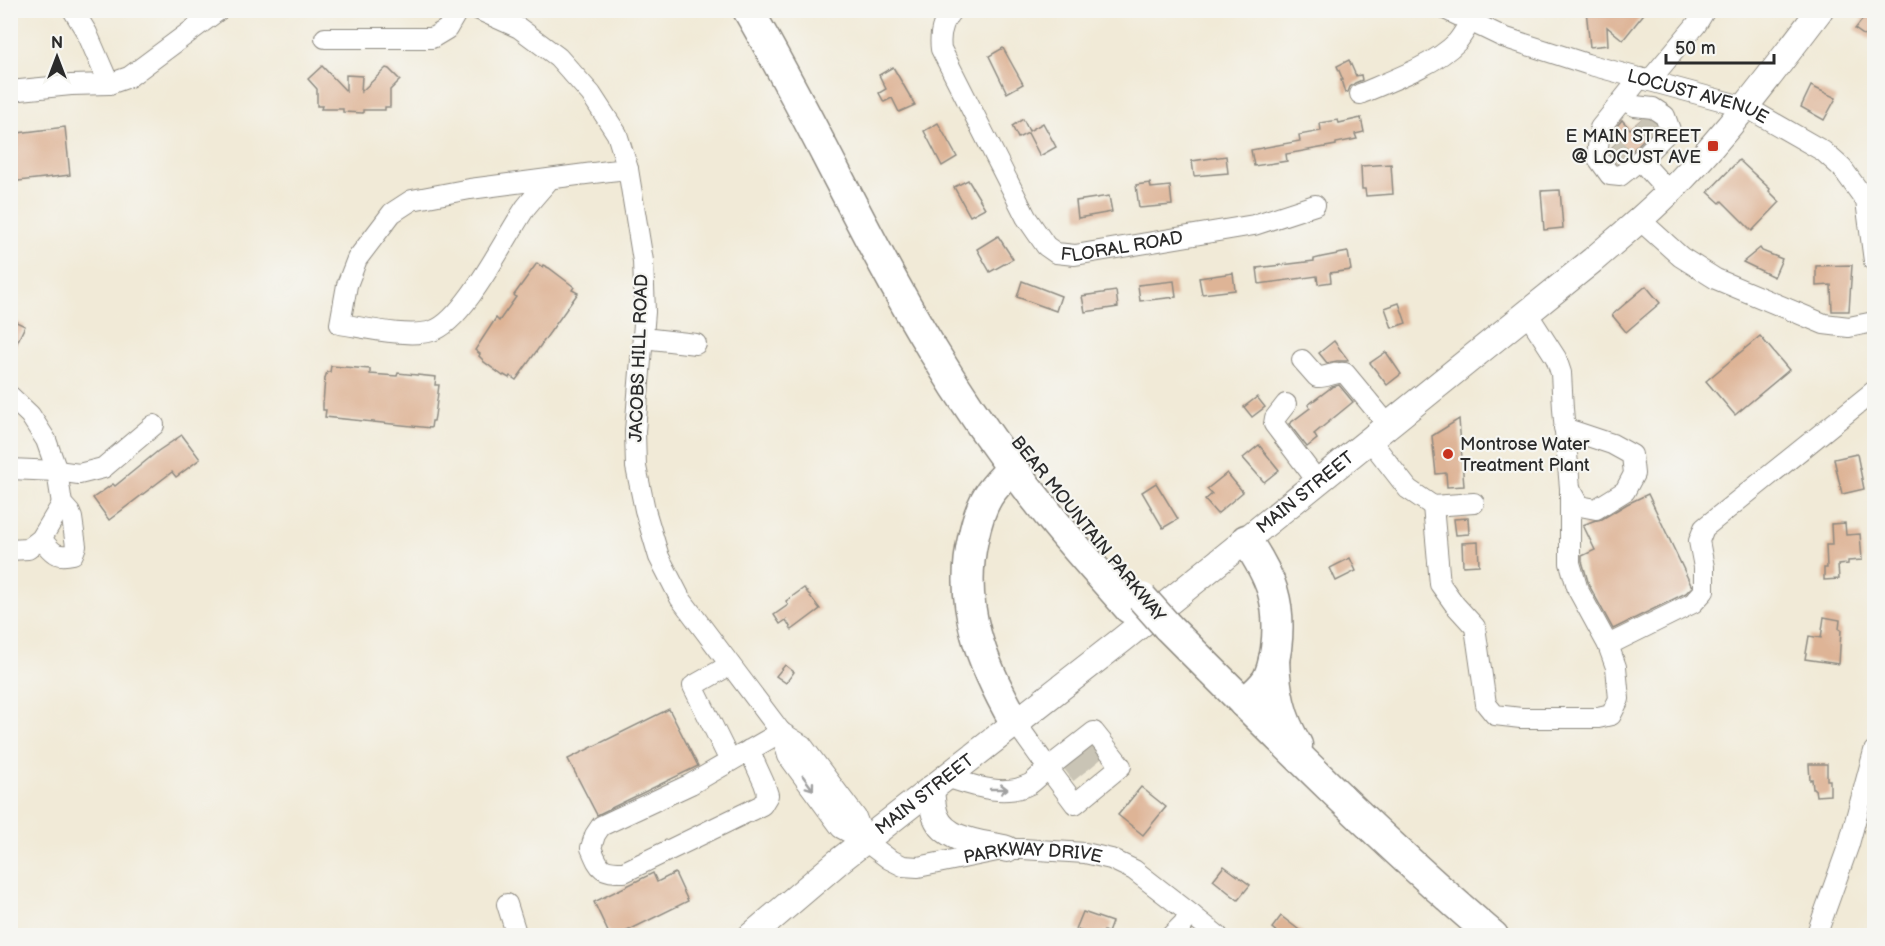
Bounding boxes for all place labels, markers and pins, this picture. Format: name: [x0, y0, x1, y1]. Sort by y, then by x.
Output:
place label: E MAIN STREET @ LOCUST AVE: [1565, 126, 1701, 168]
marker: E MAIN STREET @ LOCUST AVE: [1706, 139, 1720, 153]
place label: Montrose Water Treatment Plant: [1460, 434, 1590, 476]
marker: Montrose Water Treatment Plant: [1441, 447, 1455, 461]

